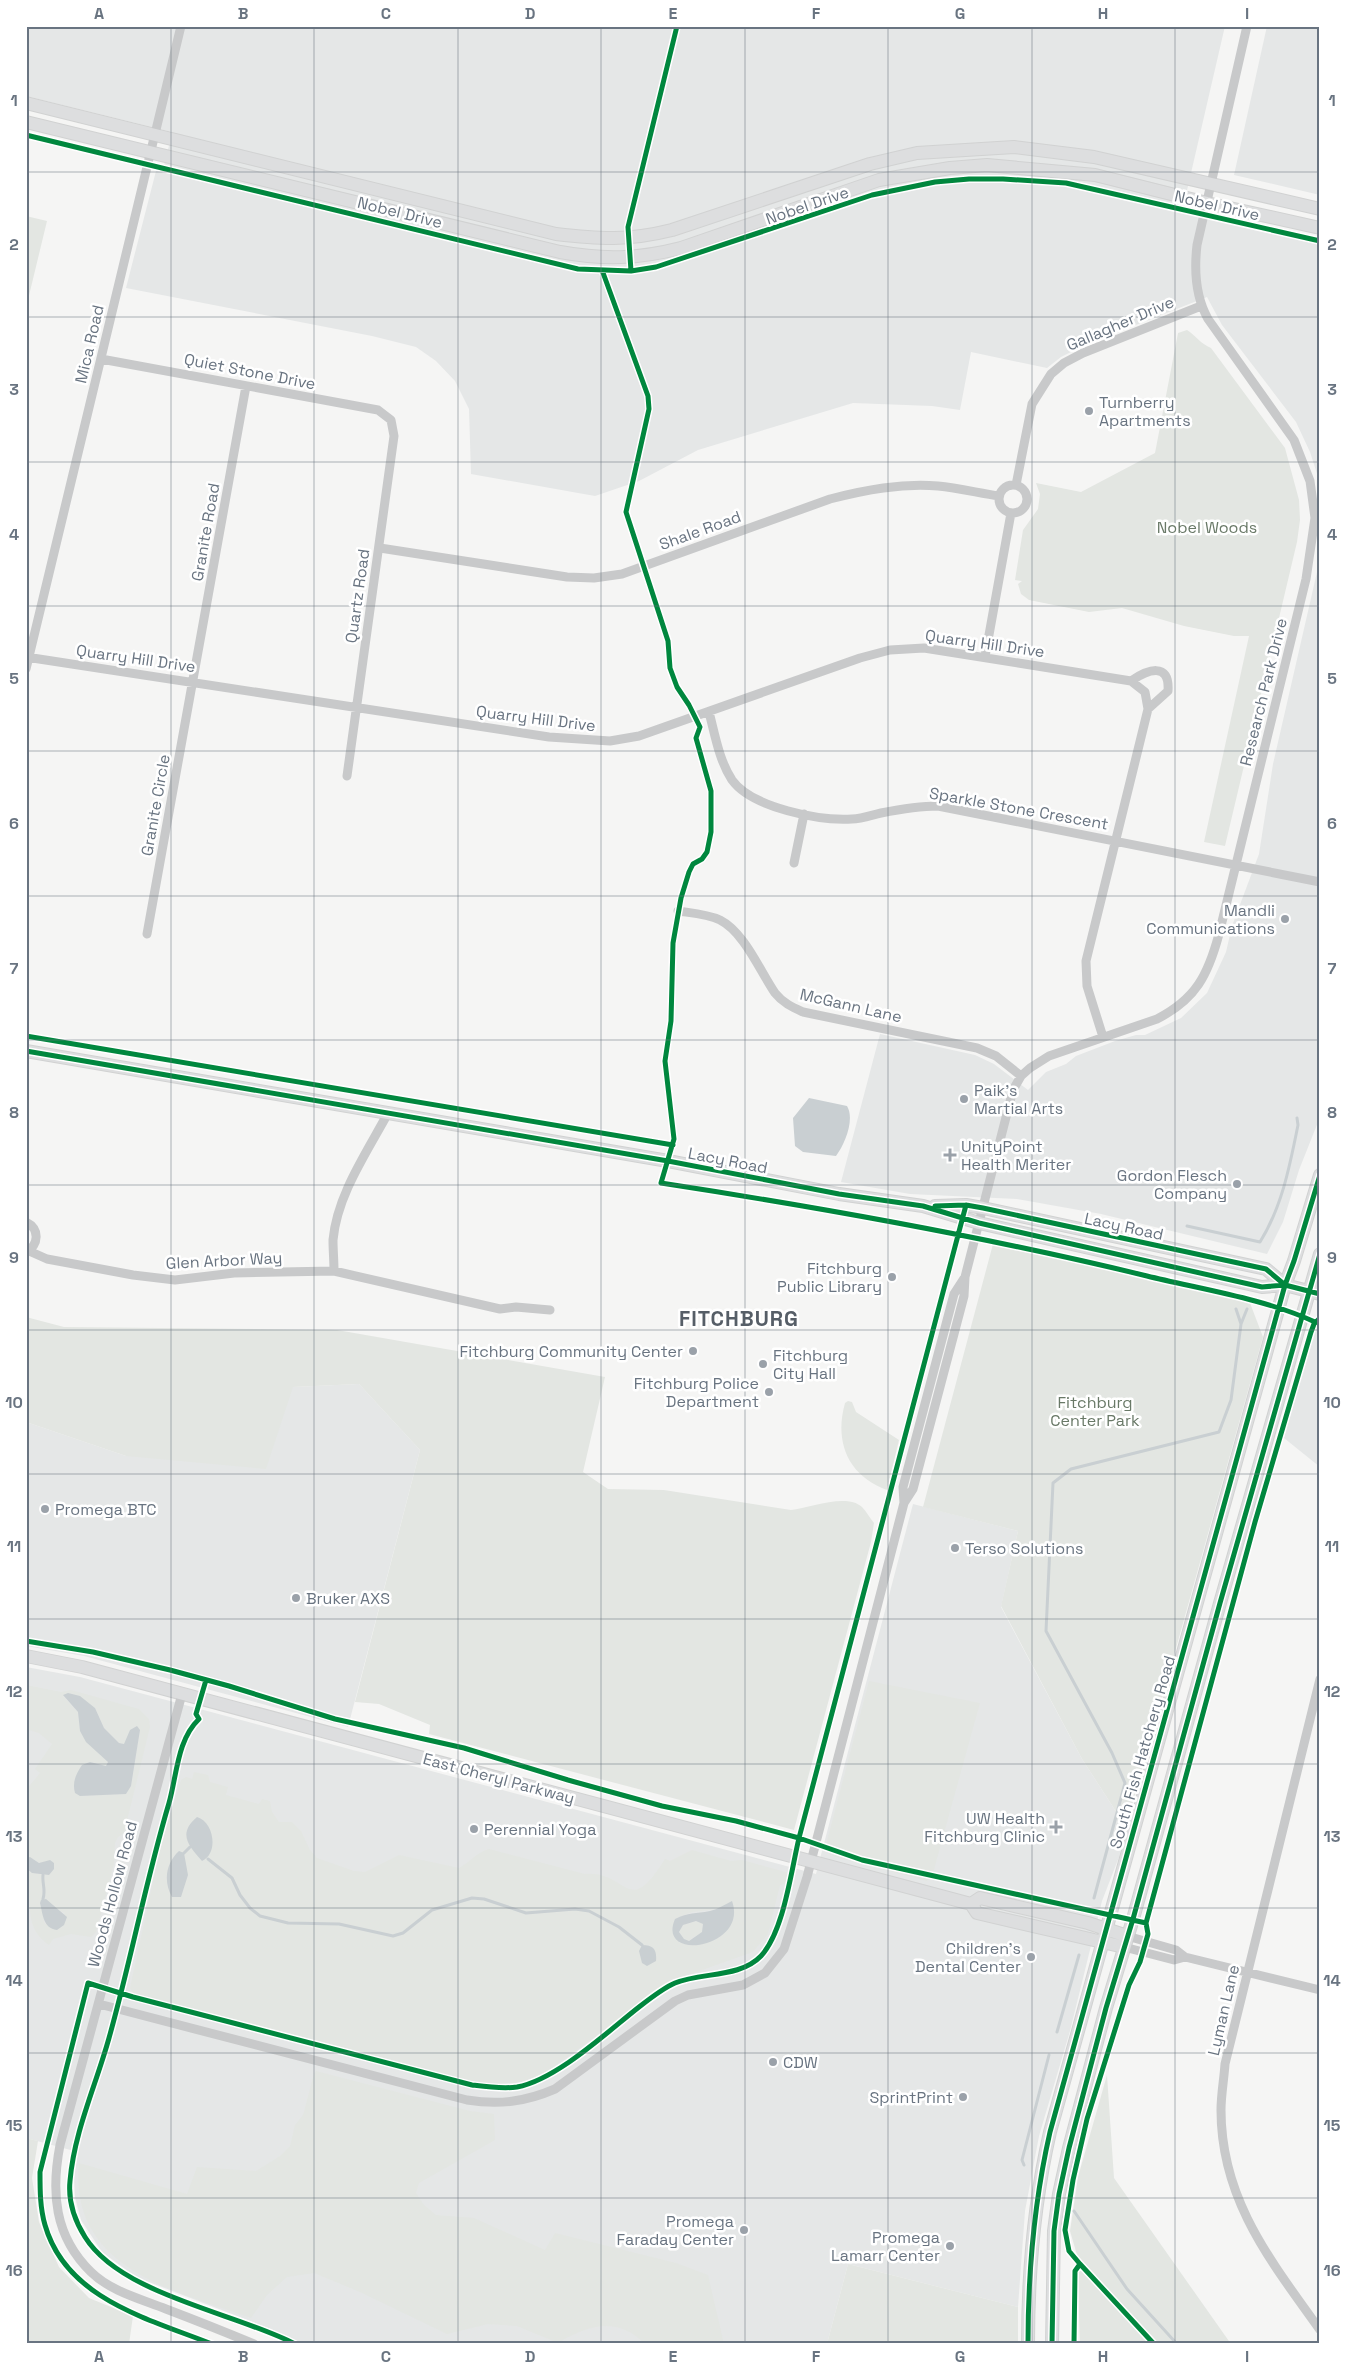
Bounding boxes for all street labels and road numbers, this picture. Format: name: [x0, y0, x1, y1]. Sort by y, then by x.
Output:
street label: Nobel Drive: [763, 181, 852, 230]
street label: Nobel Drive: [1172, 186, 1261, 225]
street label: Nobel Drive: [355, 192, 444, 233]
street label: Gallagher Drive: [1063, 291, 1177, 356]
street label: Mica Road: [70, 303, 109, 385]
street label: Quiet Stone Drive: [182, 348, 317, 395]
street label: Granite Road: [187, 481, 224, 583]
street label: Shale Road: [656, 506, 744, 555]
street label: Quartz Road: [340, 548, 374, 644]
street label: Research Park Drive: [1235, 616, 1292, 768]
street label: Quarry Hill Drive: [924, 625, 1046, 662]
street label: Quarry Hill Drive: [75, 640, 197, 677]
street label: Quarry Hill Drive: [475, 701, 597, 736]
street label: Granite Circle: [136, 753, 175, 858]
street label: Sparkle Stone Crescent: [928, 782, 1110, 835]
street label: McGann Lane: [798, 984, 904, 1027]
street label: Lacy Road: [686, 1143, 769, 1178]
street label: Lacy Road: [1082, 1208, 1165, 1245]
street label: Glen Arbor Way: [165, 1247, 283, 1274]
street label: South Fish Hatchery Road: [1105, 1653, 1180, 1851]
street label: East Cheryl Parkway: [421, 1748, 577, 1809]
street label: Woods Hollow Road: [83, 1819, 142, 1970]
street label: Lyman Lane: [1203, 1963, 1244, 2058]

